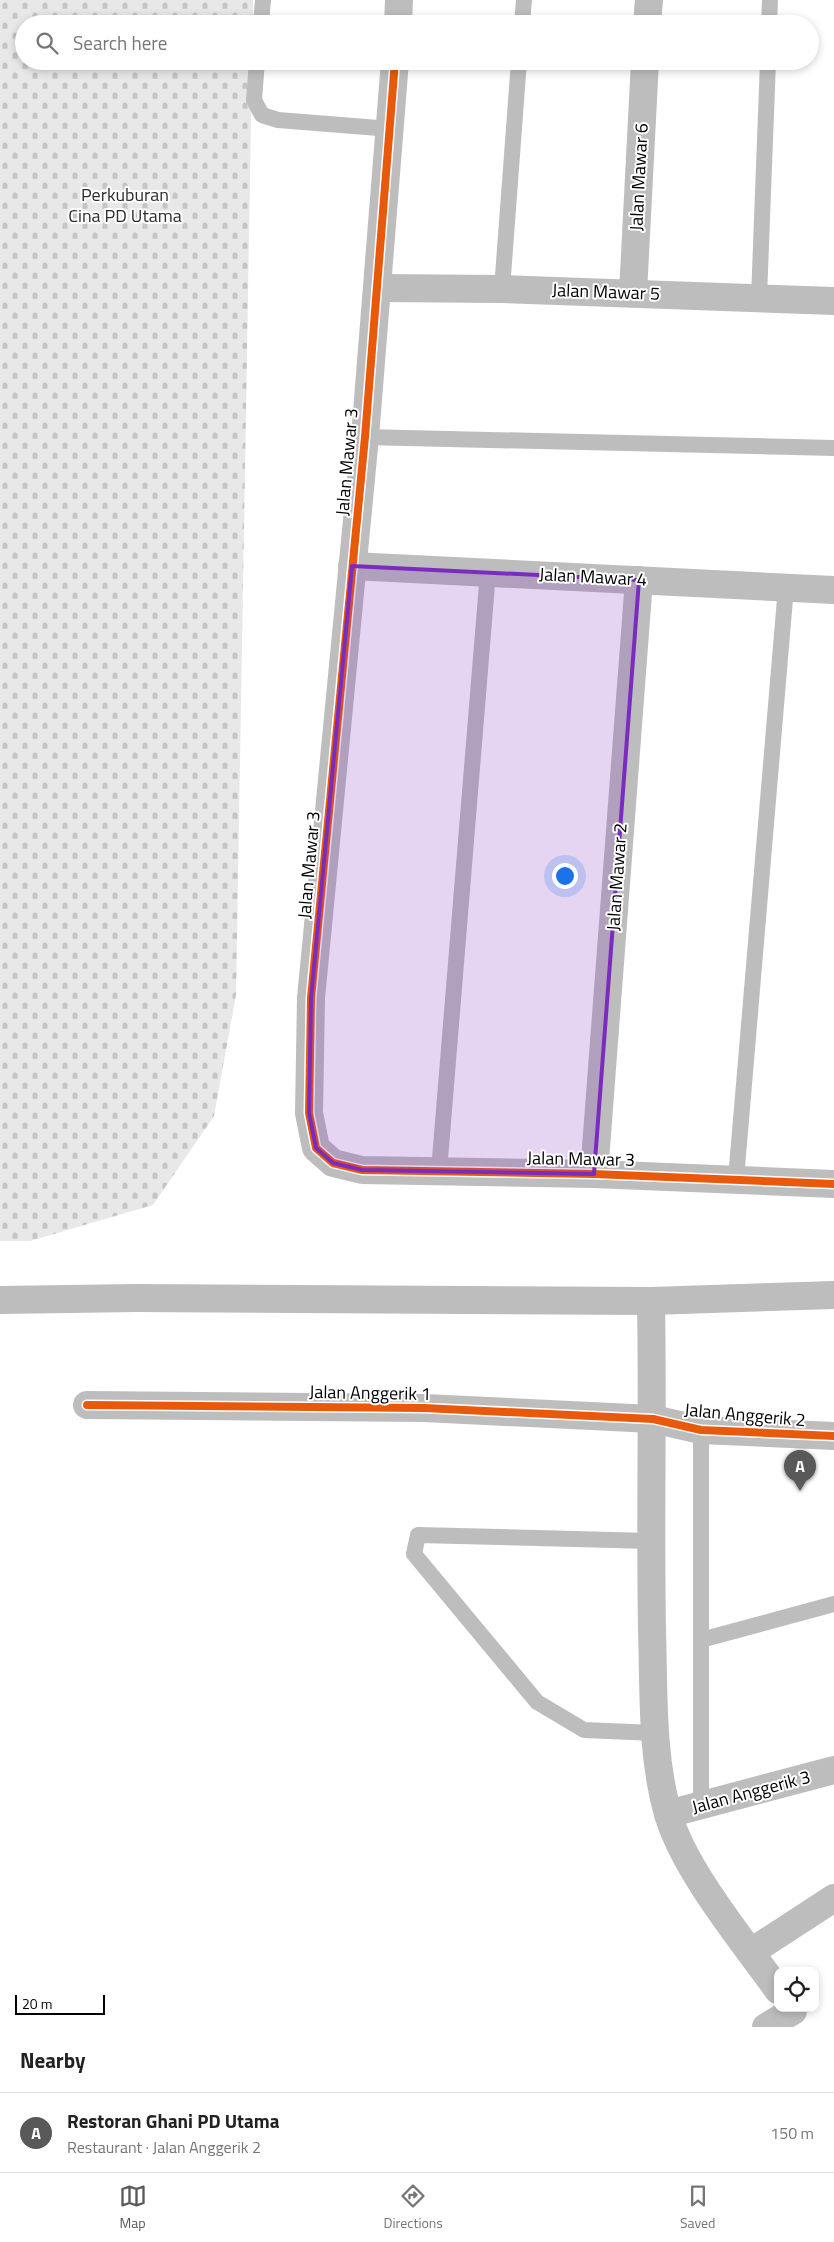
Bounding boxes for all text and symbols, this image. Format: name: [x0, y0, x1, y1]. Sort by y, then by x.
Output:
search box: [15, 15, 819, 70]
text: Search here: [73, 28, 167, 57]
icon: search: [33, 29, 61, 57]
street label: Jalan Mawar 6: [622, 122, 655, 232]
park label: Perkuburan Cina PD Utama: [68, 181, 182, 229]
street label: Jalan Mawar 5: [552, 276, 660, 307]
street label: Jalan Mawar 3: [328, 407, 365, 517]
street label: Jalan Mawar 4: [538, 560, 648, 593]
street label: Jalan Mawar 3: [290, 810, 327, 920]
street label: Jalan Mawar 2: [599, 822, 634, 932]
your location: [552, 863, 578, 889]
street label: Jalan Mawar 3: [527, 1144, 635, 1173]
street label: Jalan Anggerik 1: [309, 1378, 431, 1407]
street label: Jalan Anggerik 2: [683, 1396, 807, 1433]
pin: A: [784, 1450, 816, 1491]
street label: Jalan Anggerik 3: [689, 1763, 813, 1820]
map controls: [774, 1967, 819, 2012]
button: locate: [774, 1967, 819, 2012]
scale bar: [15, 1992, 105, 2015]
text: 20 m: [22, 1993, 52, 2014]
text: Nearby: [20, 2044, 85, 2076]
text: Restoran Ghani PD Utama: [67, 2106, 279, 2135]
text: A: [31, 2121, 41, 2145]
text: 150 m: [770, 2121, 814, 2145]
text: Restaurant · Jalan Anggerik 2: [67, 2135, 261, 2159]
tab: Map: [119, 2182, 147, 2233]
tab: Directions: [384, 2182, 443, 2233]
tab: Saved: [680, 2182, 716, 2233]

